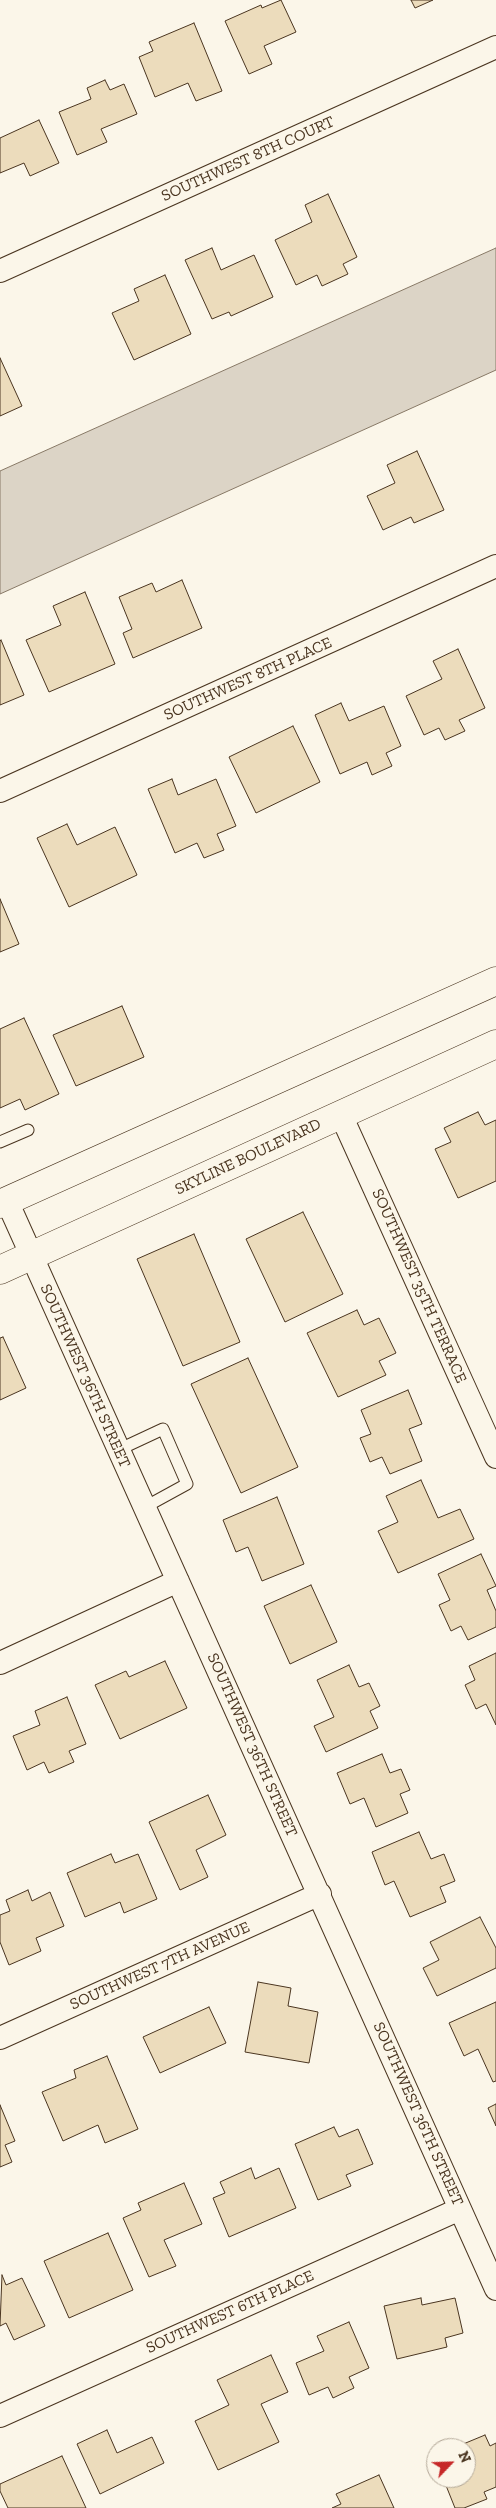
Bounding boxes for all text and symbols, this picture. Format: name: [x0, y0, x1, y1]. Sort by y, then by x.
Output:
street label: SOUTHWEST 8TH COURT: [159, 112, 337, 206]
street label: SOUTHWEST 8TH PLACE: [161, 633, 335, 725]
street label: SKYLINE BOULEVARD: [172, 1115, 324, 1199]
street label: SOUTHWEST 35TH TERRACE: [367, 1186, 471, 1386]
street label: SOUTHWEST 36TH STREET: [36, 1281, 134, 1471]
street label: SOUTHWEST 36TH STREET: [203, 1650, 301, 1840]
street label: SOUTHWEST 7TH AVENUE: [67, 1918, 253, 2014]
street label: SOUTHWEST 36TH STREET: [369, 2019, 467, 2209]
street label: SOUTHWEST 6TH PLACE: [143, 2266, 317, 2358]
north arrow: [426, 2438, 476, 2488]
text: N: [454, 2449, 474, 2465]

